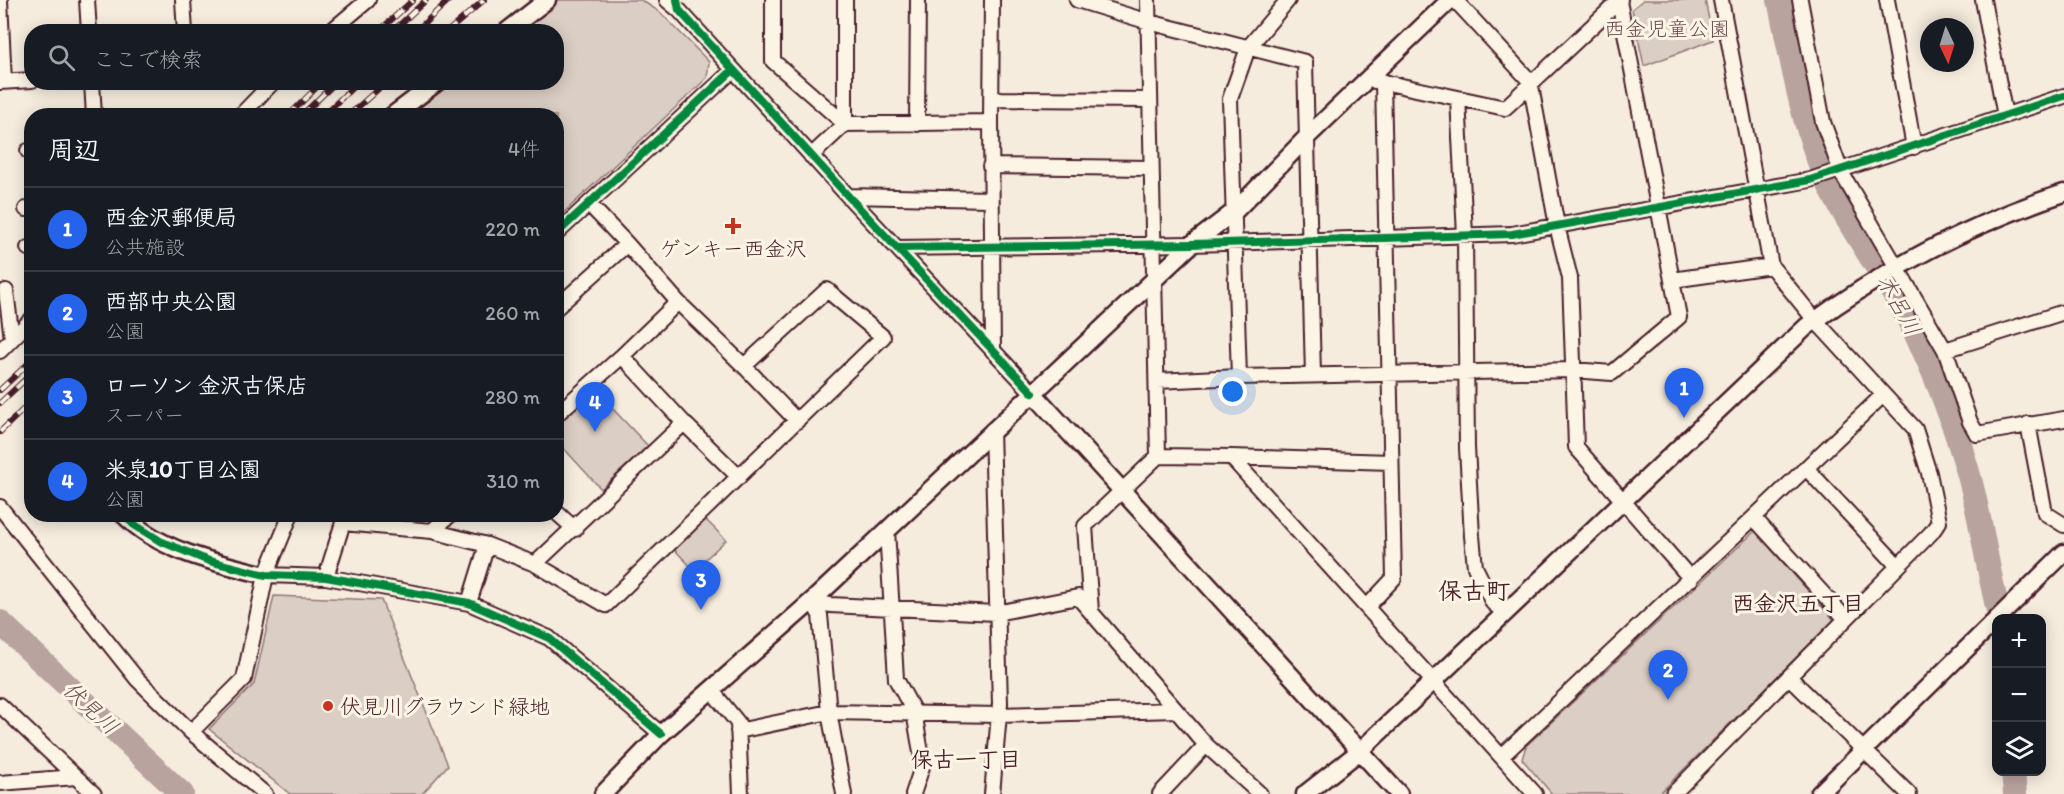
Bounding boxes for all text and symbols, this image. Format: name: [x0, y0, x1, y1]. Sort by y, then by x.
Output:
park label: 西金児童公園: [1604, 16, 1730, 41]
north arrow: [1920, 18, 1974, 72]
search box: [24, 24, 564, 90]
icon: search: [45, 41, 78, 74]
text: ここで検索: [93, 46, 203, 73]
text: 周辺: [48, 134, 100, 166]
text: 4件: [508, 137, 540, 161]
text: 西金沢郵便局: [105, 204, 237, 231]
text: 1: [63, 217, 72, 241]
text: 220 m: [485, 217, 540, 241]
marker: ゲンキー西金沢: [726, 219, 740, 233]
text: 公共施設: [105, 235, 185, 259]
place label: ゲンキー西金沢: [660, 236, 807, 261]
water label: 木呂川: [1871, 270, 1927, 340]
text: 西部中央公園: [105, 288, 237, 315]
text: 2: [62, 301, 73, 325]
text: 260 m: [485, 301, 540, 325]
text: 公園: [105, 319, 145, 343]
pin: 1: [1664, 368, 1704, 418]
text: ローソン 金沢古保店: [105, 372, 308, 399]
your location: [1218, 377, 1247, 406]
pin: 4: [576, 382, 614, 432]
text: 3: [62, 385, 73, 409]
text: 280 m: [485, 385, 540, 409]
text: スーパー: [105, 403, 184, 427]
text: 米泉10丁目公園: [105, 456, 261, 483]
text: 4: [61, 469, 74, 493]
text: 310 m: [486, 469, 540, 493]
text: 公園: [105, 487, 145, 511]
pin: 3: [682, 560, 720, 610]
district label: 保古町: [1438, 576, 1510, 605]
district label: 西金沢五丁目: [1732, 590, 1864, 617]
map controls: [1992, 614, 2046, 776]
button: +: [1992, 614, 2046, 668]
pin: 2: [1648, 650, 1688, 700]
button: −: [1992, 668, 2046, 722]
water label: 伏見川: [58, 676, 124, 740]
place label: 伏見川グラウンド緑地: [340, 694, 550, 719]
marker: 伏見川グラウンド緑地: [321, 699, 335, 713]
button: layers: [1992, 722, 2046, 776]
district label: 保古一丁目: [911, 746, 1021, 773]

